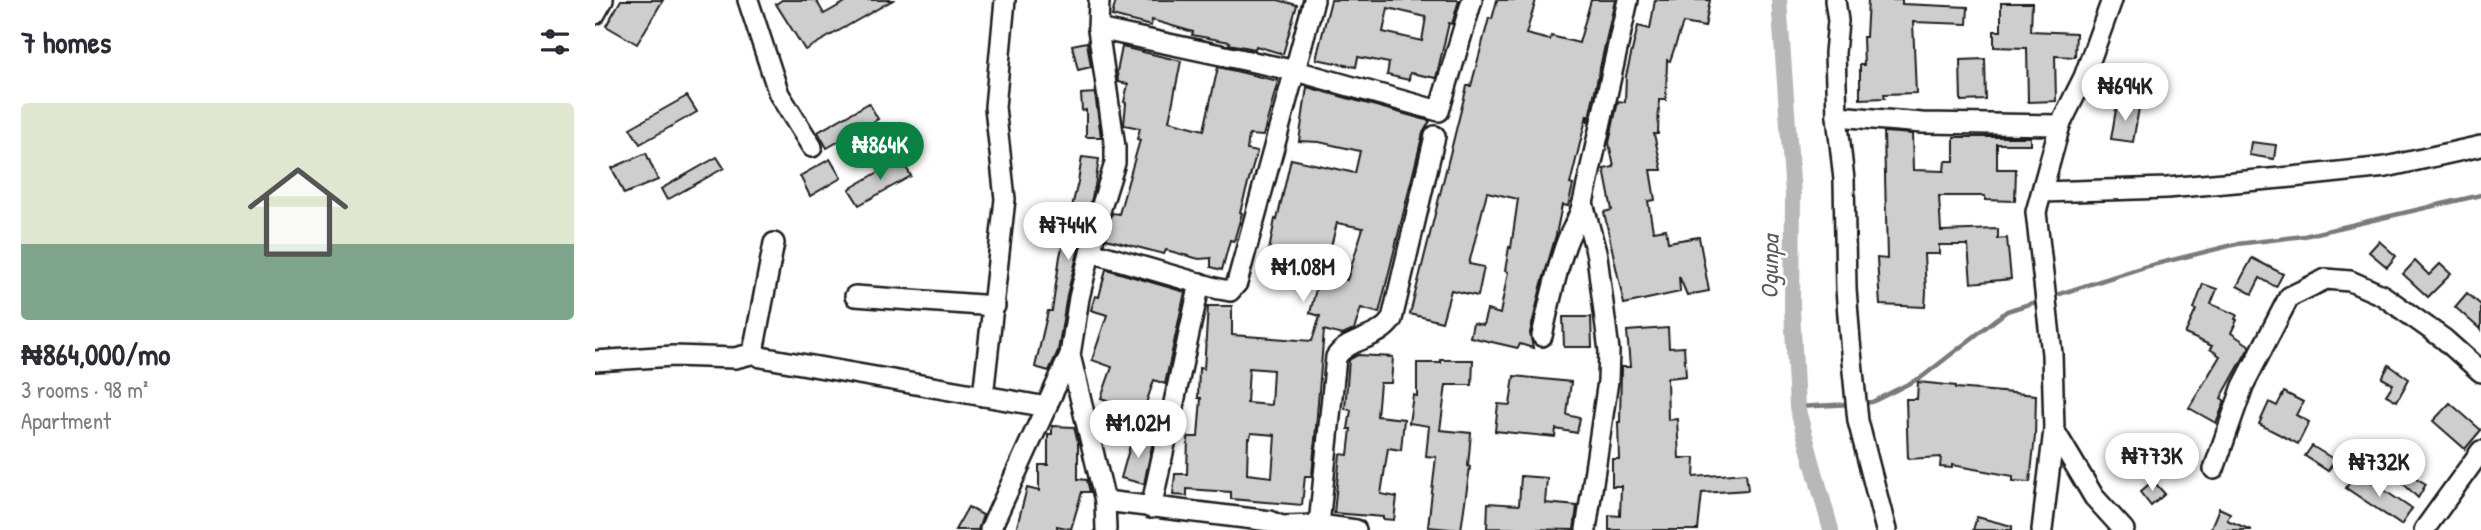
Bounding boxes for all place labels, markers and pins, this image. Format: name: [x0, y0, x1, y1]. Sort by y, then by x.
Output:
pin: ₦694K: [2076, 64, 2174, 123]
pin: ₦864K: [831, 122, 929, 182]
pin: ₦744K: [1019, 202, 1117, 262]
pin: ₦1.08M: [1246, 244, 1360, 304]
pin: ₦1.02M: [1081, 400, 1195, 460]
pin: ₦773K: [2103, 434, 2201, 493]
pin: ₦732K: [2330, 440, 2428, 499]

